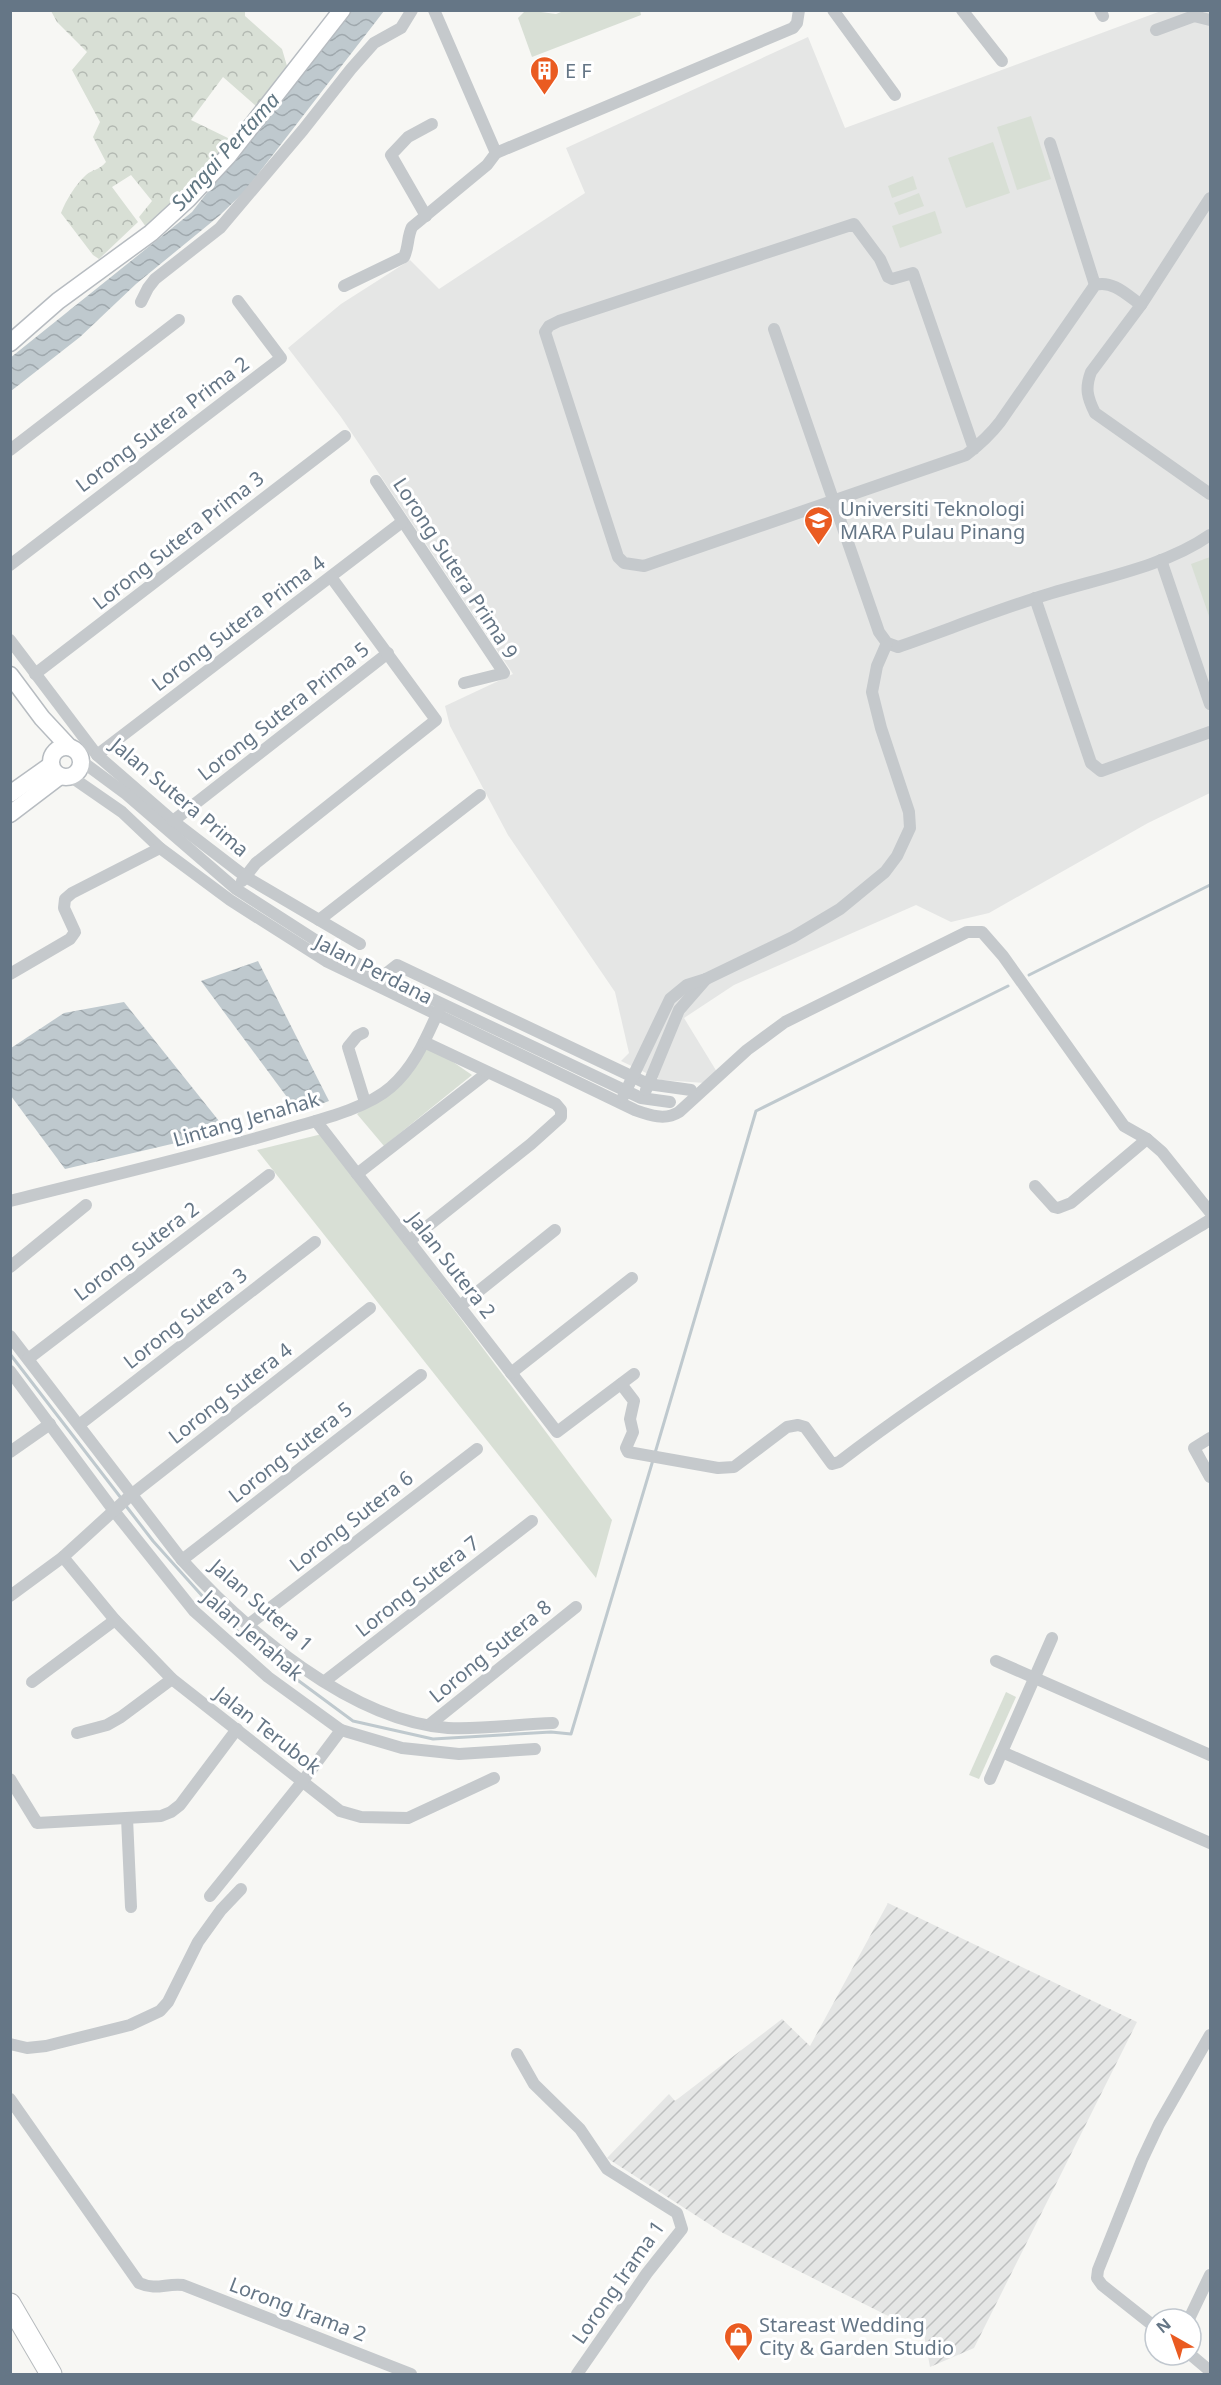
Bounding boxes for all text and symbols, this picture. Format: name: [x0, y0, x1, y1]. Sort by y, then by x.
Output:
building icon: E F: [528, 54, 560, 96]
place label: E F: [565, 57, 592, 84]
water label: Sungai Pertama: [164, 86, 286, 216]
street label: Lorong Sutera Prima 2: [70, 350, 254, 498]
street label: Lorong Sutera Prima 3: [87, 465, 269, 615]
street label: Lorong Sutera Prima 9: [387, 472, 525, 664]
place label: Universiti Teknologi MARA Pulau Pinang: [840, 495, 1025, 545]
school or university icon: Universiti Teknologi MARA Pulau Pinang: [803, 504, 835, 546]
street label: Lorong Sutera Prima 4: [146, 549, 331, 697]
street label: Lorong Sutera Prima 5: [192, 636, 374, 786]
street label: Jalan Sutera Prima: [104, 730, 255, 863]
street label: Jalan Perdana: [309, 927, 438, 1010]
street label: Lintang Jenahak: [170, 1085, 323, 1153]
street label: Lorong Sutera 2: [68, 1195, 204, 1307]
street label: Jalan Sutera 2: [401, 1205, 502, 1324]
street label: Lorong Sutera 3: [118, 1261, 252, 1375]
street label: Lorong Sutera 4: [163, 1336, 298, 1450]
street label: Lorong Sutera 5: [223, 1395, 357, 1509]
street label: Lorong Sutera 6: [284, 1464, 418, 1578]
street label: Lorong Sutera 7: [350, 1529, 484, 1643]
street label: Jalan Sutera 1: [203, 1551, 319, 1657]
street label: Jalan Jenahak: [195, 1582, 309, 1686]
street label: Lorong Sutera 8: [423, 1593, 557, 1709]
street label: Jalan Terubok: [208, 1679, 327, 1780]
street label: Lorong Irama 1: [565, 2215, 671, 2349]
street label: Lorong Irama 2: [226, 2270, 370, 2348]
north arrow: [1143, 2307, 1203, 2367]
place label: Stareast Wedding City & Garden Studio: [759, 2311, 954, 2361]
text: N: [1151, 2313, 1175, 2338]
shop icon: Stareast Wedding City & Garden Studio: [722, 2320, 754, 2362]

